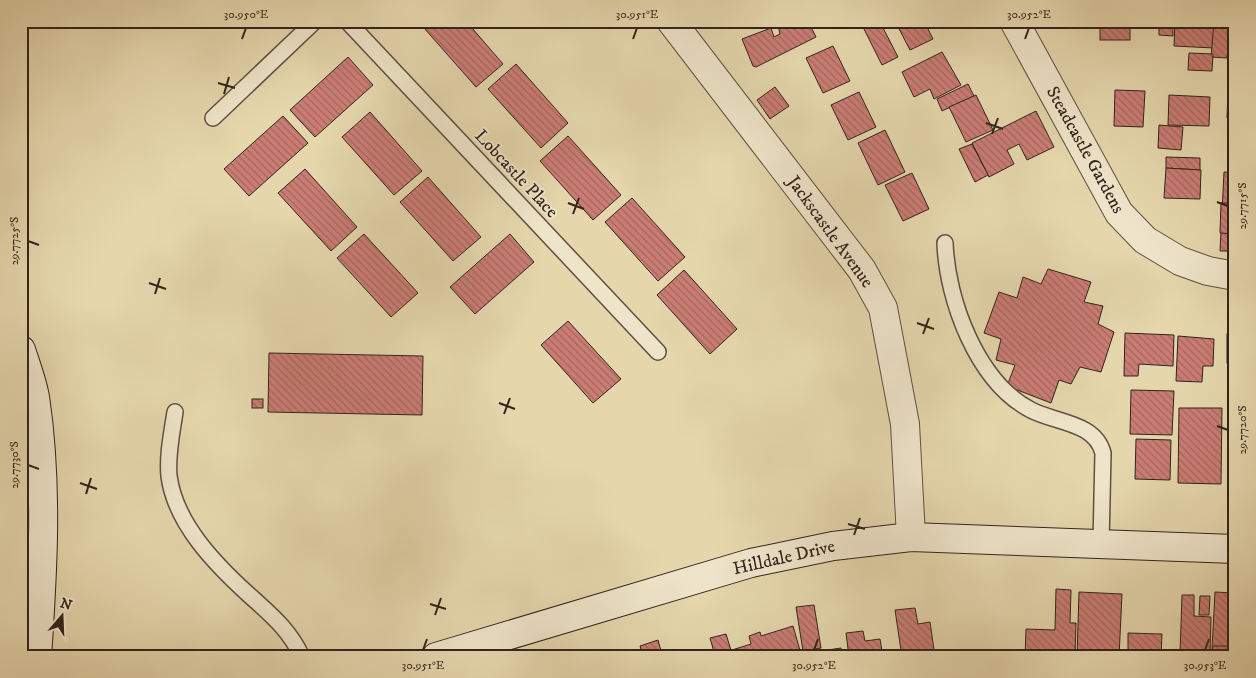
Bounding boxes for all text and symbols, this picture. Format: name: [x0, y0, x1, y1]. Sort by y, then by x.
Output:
text: 30.950°E: [224, 7, 269, 22]
text: 30.951°E: [616, 7, 659, 22]
text: 30.952°E: [1007, 7, 1051, 22]
street label: Steadcastle Gardens: [1041, 83, 1129, 217]
street label: Lobcastle Place: [470, 125, 562, 223]
street label: Jackscastle Avenue: [781, 170, 878, 292]
text: 29.7715°S: [1235, 182, 1250, 230]
text: 29.7725°S: [7, 217, 22, 265]
text: 29.7720°S: [1235, 405, 1250, 455]
text: 29.7730°S: [7, 441, 22, 489]
street label: Hilldale Drive: [731, 536, 837, 580]
north arrow: [38, 590, 88, 640]
text: N: [58, 594, 75, 615]
text: 30.951°E: [402, 658, 445, 673]
text: 30.952°E: [792, 658, 836, 673]
text: 30.953°E: [1184, 658, 1227, 673]

